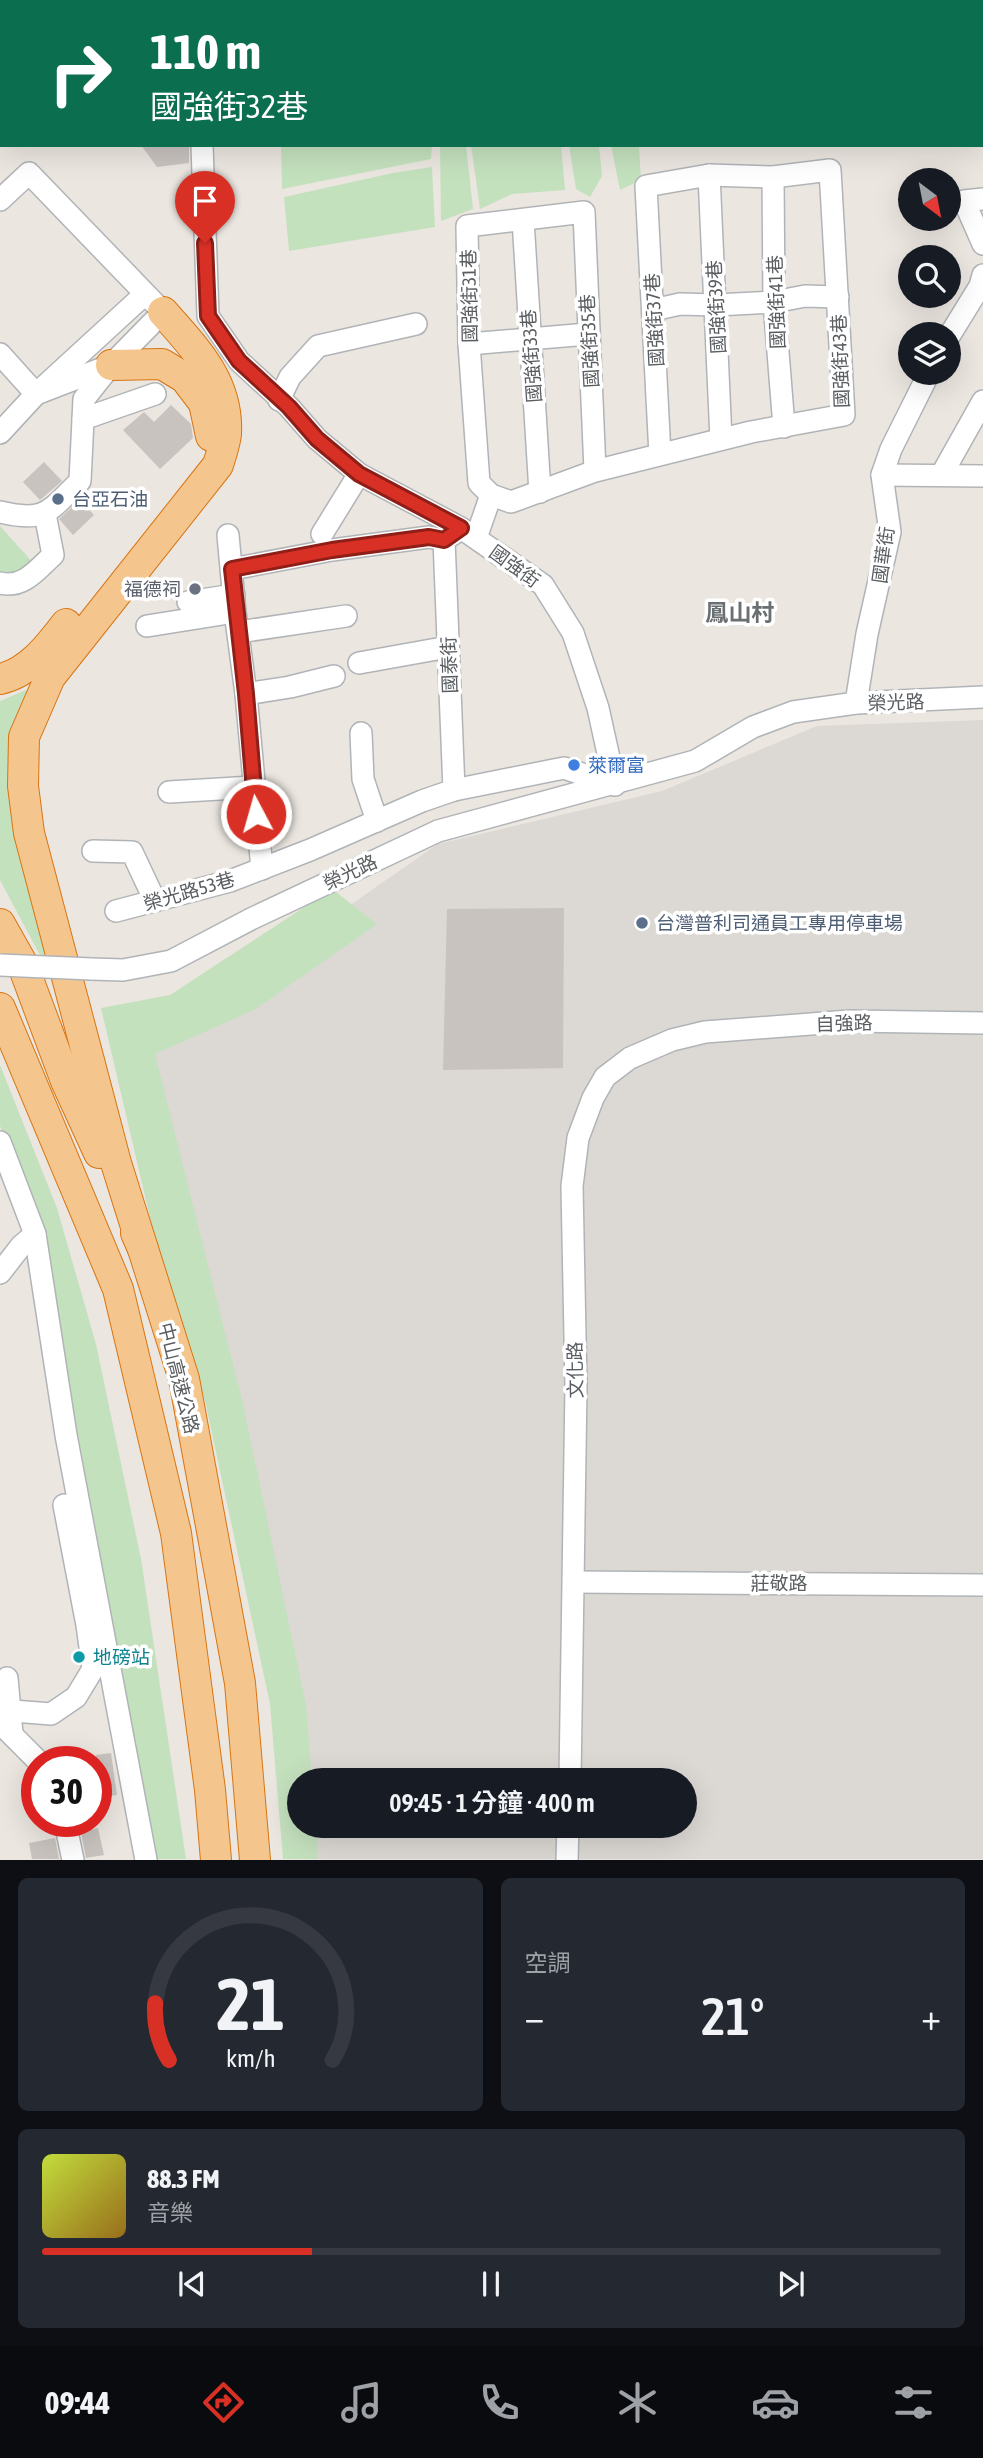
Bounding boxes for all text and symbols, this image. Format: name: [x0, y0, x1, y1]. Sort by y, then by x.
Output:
text: 110 m: [150, 23, 261, 79]
icon: right: [35, 28, 126, 119]
text: 國強街32巷: [150, 88, 308, 125]
north arrow: [898, 168, 961, 231]
map controls: [898, 168, 961, 385]
pin: [175, 171, 235, 243]
icon: arrive: [186, 182, 224, 220]
button: search: [898, 245, 961, 308]
street label: 國強街31巷: [457, 249, 481, 343]
street label: 國強街41巷: [763, 255, 789, 349]
street label: 國強街39巷: [703, 260, 729, 354]
street label: 國強街37巷: [641, 273, 667, 367]
street label: 國強街35巷: [576, 294, 602, 388]
street label: 國強街33巷: [517, 308, 545, 404]
street label: 國強街43巷: [827, 314, 853, 408]
button: layers: [898, 322, 961, 385]
place label: 台亞石油: [72, 488, 148, 510]
marker: 台亞石油: [50, 491, 66, 507]
street label: 國華街: [868, 525, 898, 585]
street label: 國強街: [485, 540, 545, 592]
place label: 福德祠: [124, 578, 181, 600]
marker: 福德祠: [187, 581, 203, 597]
district label: 鳳山村: [706, 600, 775, 626]
street label: 國泰街: [437, 636, 461, 694]
street label: 榮光路: [867, 690, 925, 714]
place label: 萊爾富: [588, 754, 645, 776]
marker: 萊爾富: [566, 757, 582, 773]
position arrow: [219, 777, 293, 851]
street label: 榮光路: [320, 850, 380, 894]
street label: 榮光路53巷: [141, 867, 237, 915]
place label: 台灣普利司通員工專用停車場: [656, 912, 903, 934]
marker: 台灣普利司通員工專用停車場: [634, 915, 650, 931]
street label: 自強路: [815, 1011, 873, 1035]
street label: 中山高速公路: [155, 1320, 203, 1436]
street label: 文化路: [564, 1341, 586, 1399]
street label: 莊敬路: [750, 1572, 808, 1594]
place label: 地磅站: [93, 1646, 150, 1668]
marker: 地磅站: [71, 1649, 87, 1665]
speed limit sign: 30: [21, 1746, 112, 1837]
text: 09:45 · 1 分鐘 · 400 m: [389, 1788, 595, 1818]
text: 空調: [525, 1950, 571, 1976]
text: 21: [216, 1963, 284, 2046]
text: 21°: [701, 1986, 764, 2046]
text: −: [525, 1995, 544, 2038]
text: +: [921, 1995, 941, 2038]
text: km/h: [225, 2044, 275, 2072]
text: 88.3 FM: [147, 2164, 220, 2194]
text: 音樂: [147, 2200, 193, 2226]
icon: previous: [173, 2265, 211, 2303]
icon: pause: [472, 2265, 510, 2303]
icon: next: [772, 2265, 810, 2303]
icon: directions: [199, 2378, 248, 2427]
icon: music: [337, 2378, 386, 2427]
icon: phone: [475, 2378, 524, 2427]
icon: climate: [613, 2378, 662, 2427]
icon: car: [751, 2378, 800, 2427]
icon: filters: [889, 2378, 938, 2427]
text: 09:44: [45, 2384, 110, 2421]

